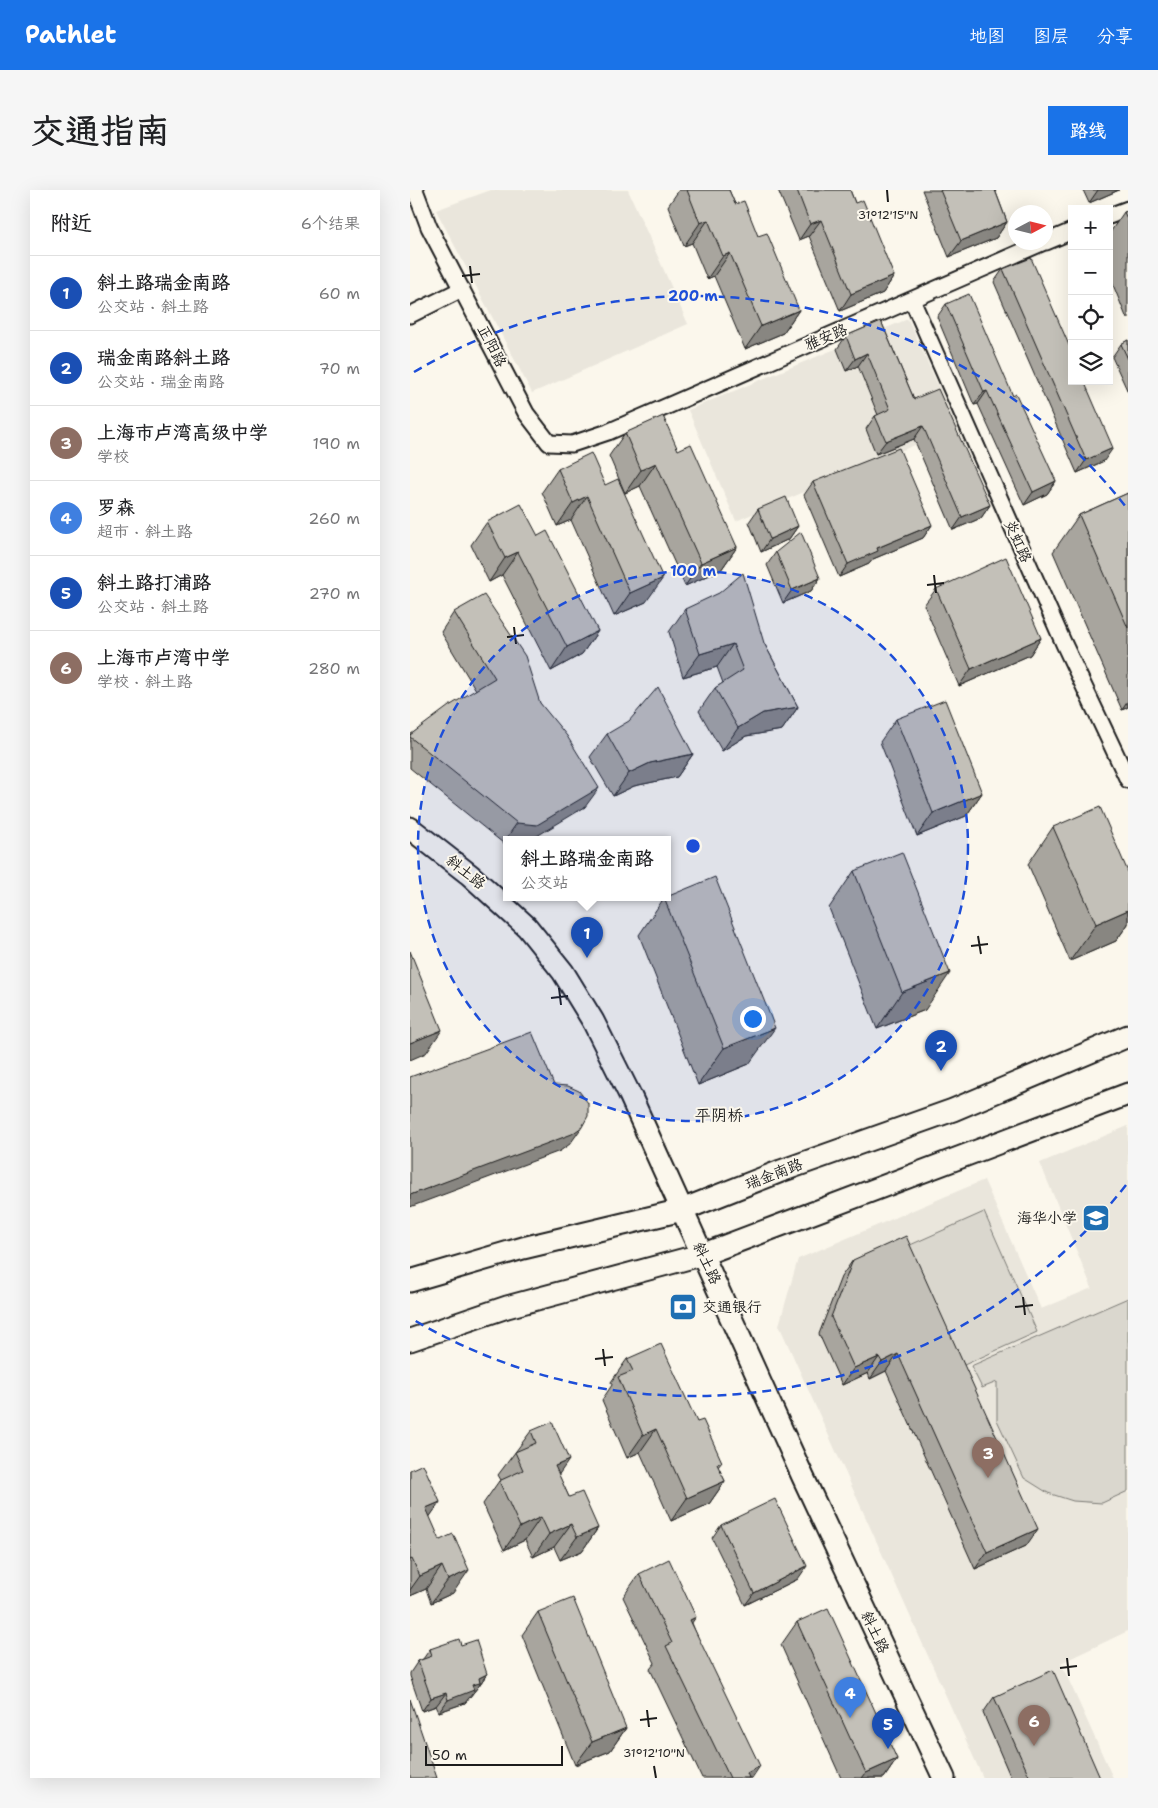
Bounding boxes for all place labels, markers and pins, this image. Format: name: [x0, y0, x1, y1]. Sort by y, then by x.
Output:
centre of rings: [684, 837, 702, 855]
pin: 1: [571, 917, 603, 958]
pin: 2: [925, 1030, 957, 1071]
school or university icon: 海华小学: [1081, 1203, 1111, 1233]
place label: 海华小学: [1017, 1208, 1077, 1228]
bank icon: 交通银行: [668, 1292, 698, 1322]
place label: 交通银行: [702, 1297, 762, 1317]
pin: 3: [972, 1437, 1004, 1478]
pin: 4: [834, 1677, 866, 1718]
pin: 6: [1018, 1705, 1050, 1746]
pin: 5: [872, 1708, 904, 1749]

